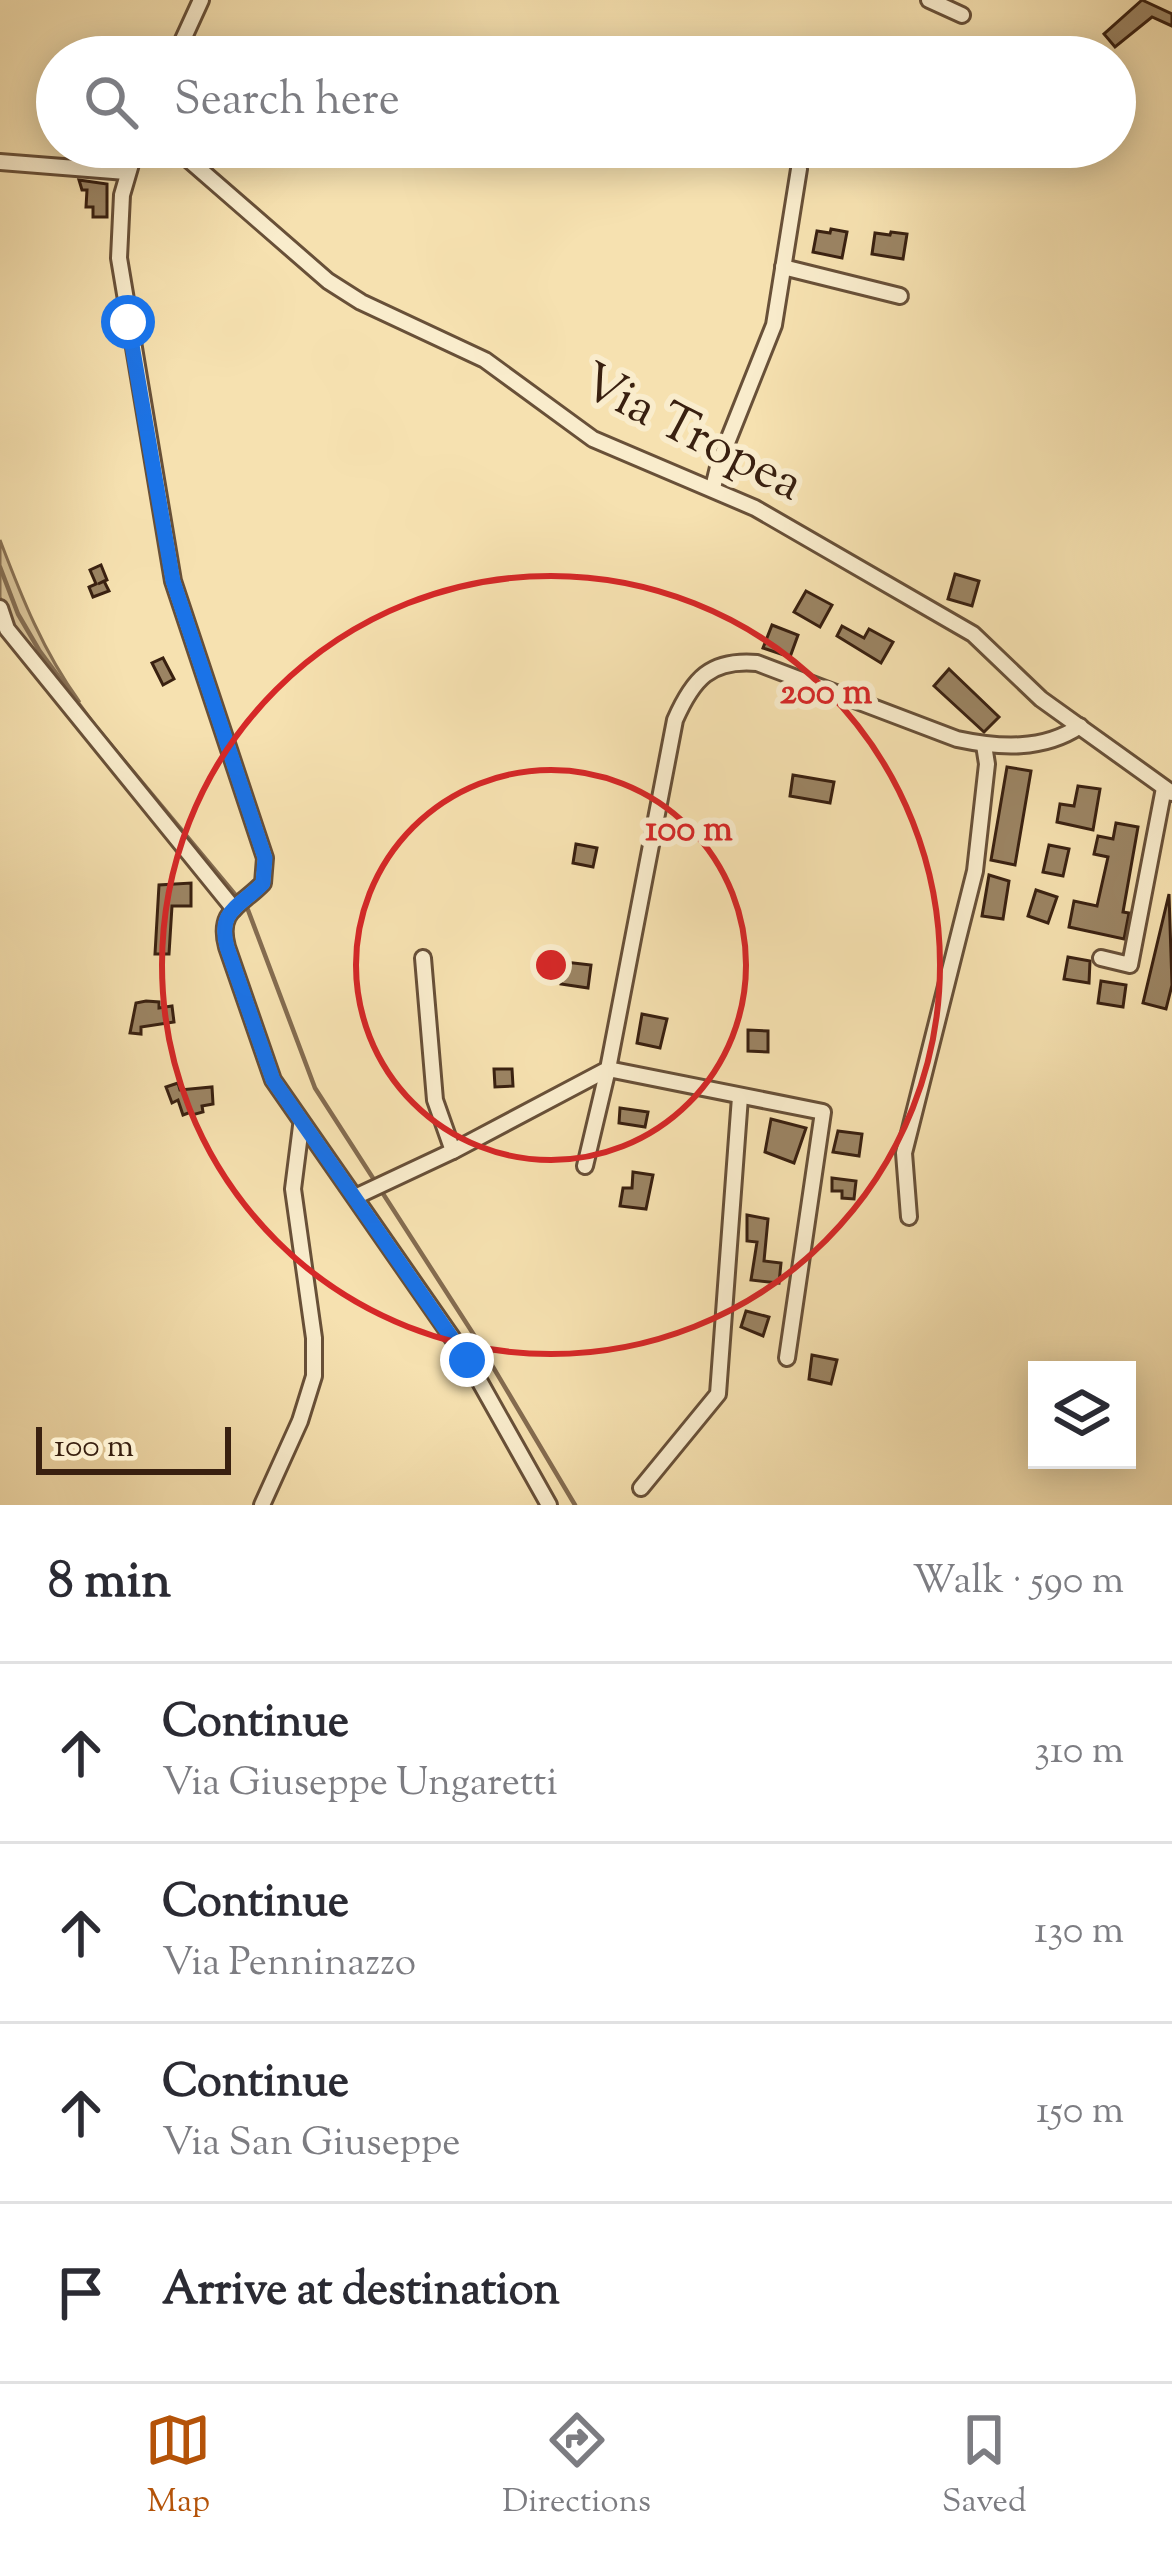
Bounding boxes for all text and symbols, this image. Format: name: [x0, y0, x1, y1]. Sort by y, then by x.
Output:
search box: [36, 36, 1136, 168]
icon: search: [78, 69, 144, 135]
text: Search here: [174, 70, 400, 135]
route start: [101, 295, 155, 349]
street label: Via Tropea: [567, 348, 815, 522]
text: 200 m: [780, 668, 872, 720]
text: 100 m: [645, 805, 733, 857]
centre of rings: [530, 944, 572, 986]
route end: [440, 1333, 494, 1387]
map controls: [1028, 1361, 1136, 1469]
button: layers: [1028, 1361, 1136, 1469]
scale bar: [36, 1421, 231, 1474]
text: 100 m: [54, 1424, 134, 1472]
text: 8 min: [48, 1547, 171, 1620]
text: Walk · 590 m: [913, 1555, 1124, 1611]
text: Continue: [162, 1692, 349, 1757]
icon: ahead: [48, 1720, 114, 1786]
text: 310 m: [1034, 1725, 1124, 1781]
text: Via Giuseppe Ungaretti: [162, 1757, 558, 1813]
text: Continue: [162, 1872, 349, 1937]
icon: ahead: [48, 1900, 114, 1966]
text: 130 m: [1034, 1905, 1124, 1961]
text: Via Penninazzo: [162, 1937, 416, 1993]
text: Continue: [162, 2052, 349, 2117]
icon: ahead: [48, 2080, 114, 2146]
text: 150 m: [1036, 2085, 1124, 2141]
text: Via San Giuseppe: [162, 2117, 461, 2173]
icon: arrive: [48, 2260, 114, 2326]
text: Arrive at destination: [162, 2260, 560, 2325]
tab: Map: [145, 2407, 211, 2527]
tab: Directions: [502, 2407, 651, 2527]
tab: Saved: [942, 2407, 1027, 2527]

